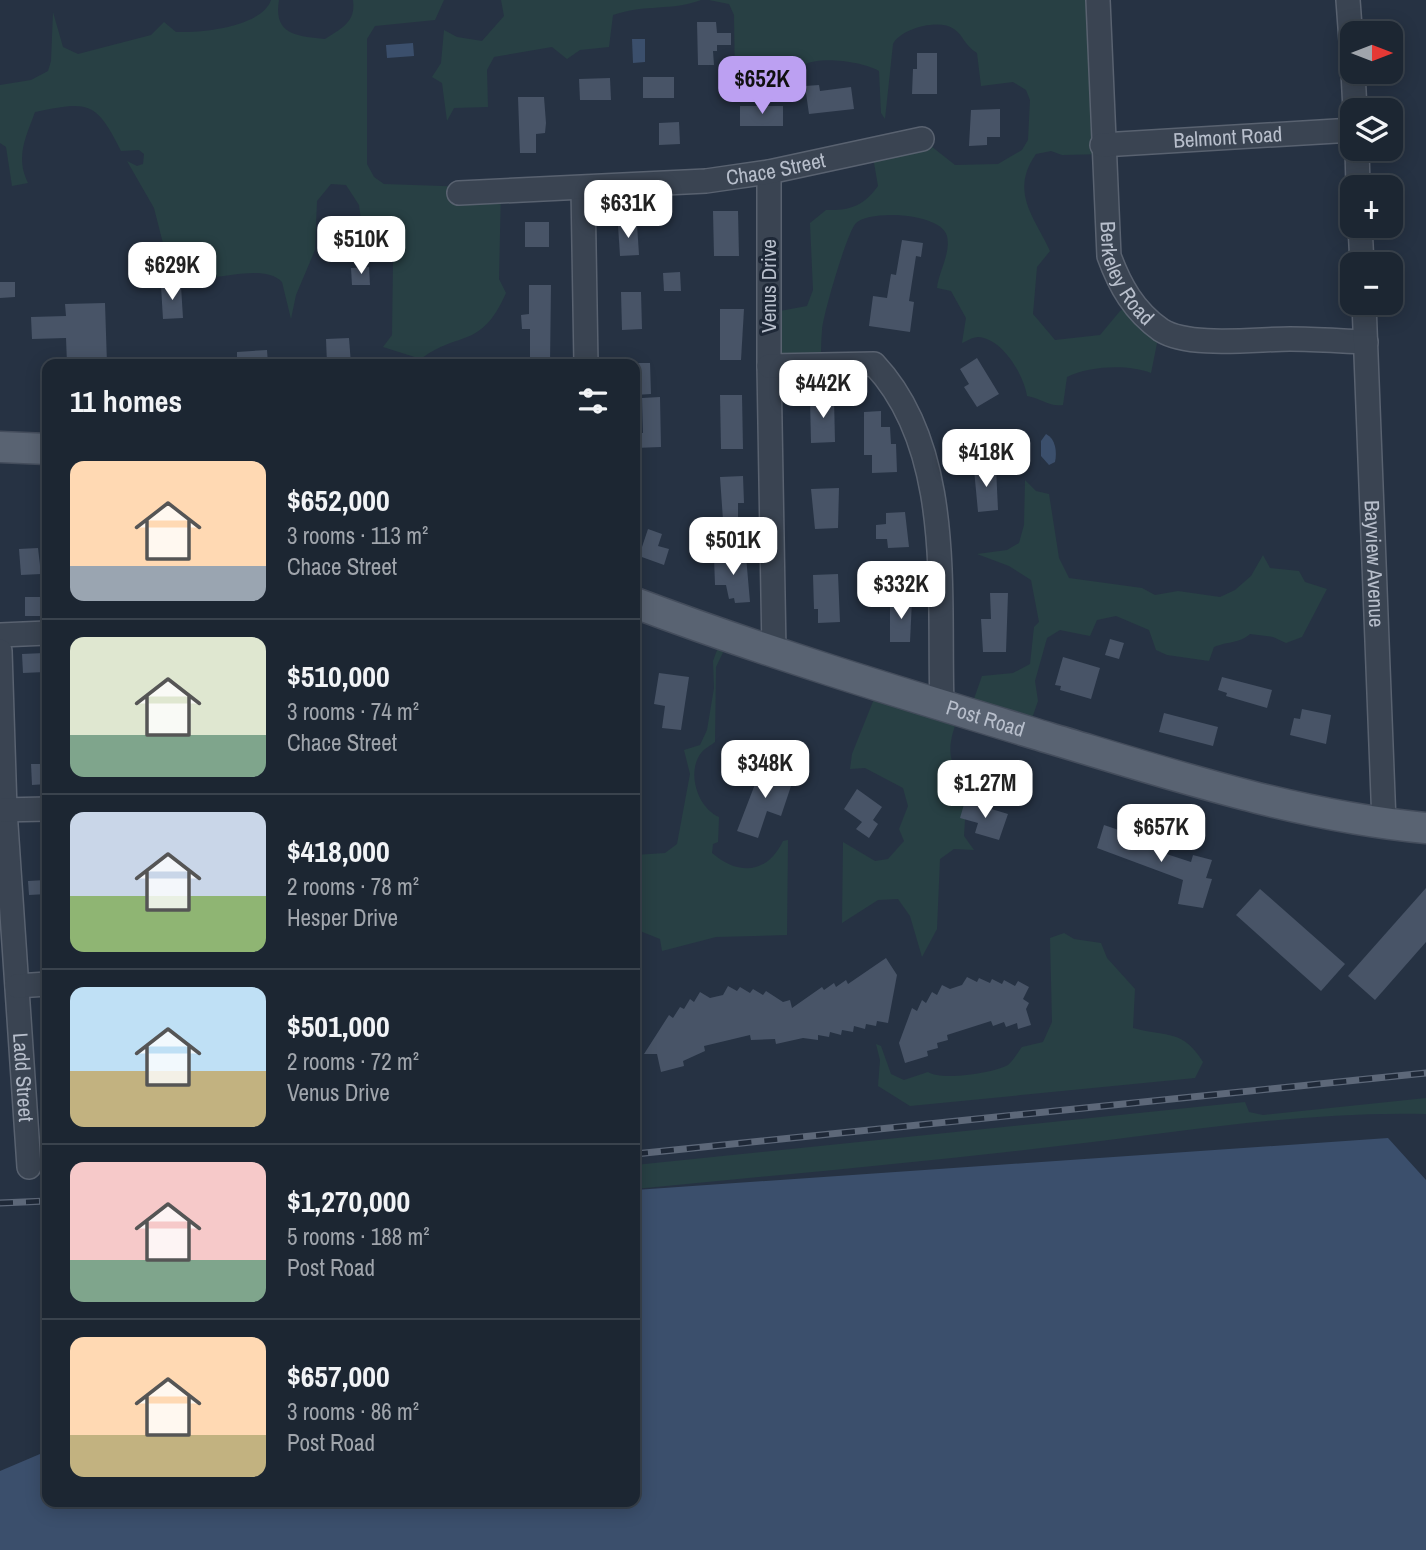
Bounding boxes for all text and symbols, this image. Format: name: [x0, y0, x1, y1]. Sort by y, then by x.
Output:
north arrow: [1340, 21, 1404, 84]
map controls: [1340, 21, 1403, 315]
pin: $652K: [713, 57, 811, 116]
text: $652K: [734, 63, 790, 94]
button: layers: [1340, 98, 1403, 161]
street label: Belmont Road: [1172, 119, 1283, 155]
street label: Chace Street: [724, 145, 828, 192]
button: +: [1340, 175, 1403, 238]
pin: $631K: [579, 180, 677, 240]
text: $631K: [600, 187, 656, 218]
pin: $510K: [312, 216, 410, 276]
street label: Berkeley Road: [1094, 221, 1161, 332]
text: $510K: [333, 223, 389, 254]
street label: Venus Drive: [754, 239, 783, 333]
pin: $629K: [123, 243, 221, 302]
text: $629K: [144, 249, 200, 280]
button: −: [1340, 252, 1403, 315]
pin: $442K: [774, 360, 872, 420]
text: $442K: [795, 367, 851, 398]
text: 11 homes: [70, 381, 182, 421]
icon: filters: [574, 382, 612, 420]
pin: $418K: [937, 430, 1035, 489]
text: $418K: [958, 436, 1014, 467]
text: $652,000: [287, 480, 390, 520]
icon: home: [126, 489, 210, 573]
street label: Bayview Avenue: [1358, 500, 1391, 628]
pin: $501K: [684, 518, 782, 577]
text: 3 rooms · 113 m²: [287, 520, 428, 551]
text: $501K: [705, 524, 761, 555]
text: Chace Street: [287, 551, 397, 582]
pin: $332K: [852, 562, 950, 621]
text: $332K: [873, 568, 929, 599]
text: $510,000: [287, 656, 390, 696]
icon: home: [126, 665, 210, 749]
street label: Post Road: [943, 693, 1028, 744]
text: 3 rooms · 74 m²: [287, 696, 419, 727]
text: Chace Street: [287, 727, 397, 758]
pin: $348K: [716, 740, 814, 800]
text: $348K: [737, 747, 793, 778]
pin: $1.27M: [928, 760, 1042, 820]
text: $1.27M: [954, 767, 1016, 798]
pin: $657K: [1112, 804, 1210, 864]
text: $657K: [1133, 811, 1189, 842]
text: $418,000: [287, 831, 390, 871]
icon: home: [126, 840, 210, 924]
text: 2 rooms · 78 m²: [287, 871, 419, 902]
text: Hesper Drive: [287, 902, 398, 933]
text: $501,000: [287, 1006, 390, 1046]
icon: home: [126, 1015, 210, 1099]
street label: Ladd Street: [6, 1032, 41, 1123]
text: 2 rooms · 72 m²: [287, 1046, 419, 1077]
text: Venus Drive: [287, 1077, 390, 1108]
text: $1,270,000: [287, 1181, 410, 1221]
icon: home: [126, 1190, 210, 1274]
text: 5 rooms · 188 m²: [287, 1221, 430, 1252]
text: Post Road: [287, 1252, 375, 1283]
text: $657,000: [287, 1356, 390, 1396]
icon: home: [126, 1365, 210, 1449]
text: 3 rooms · 86 m²: [287, 1396, 419, 1427]
text: Post Road: [287, 1427, 375, 1458]

